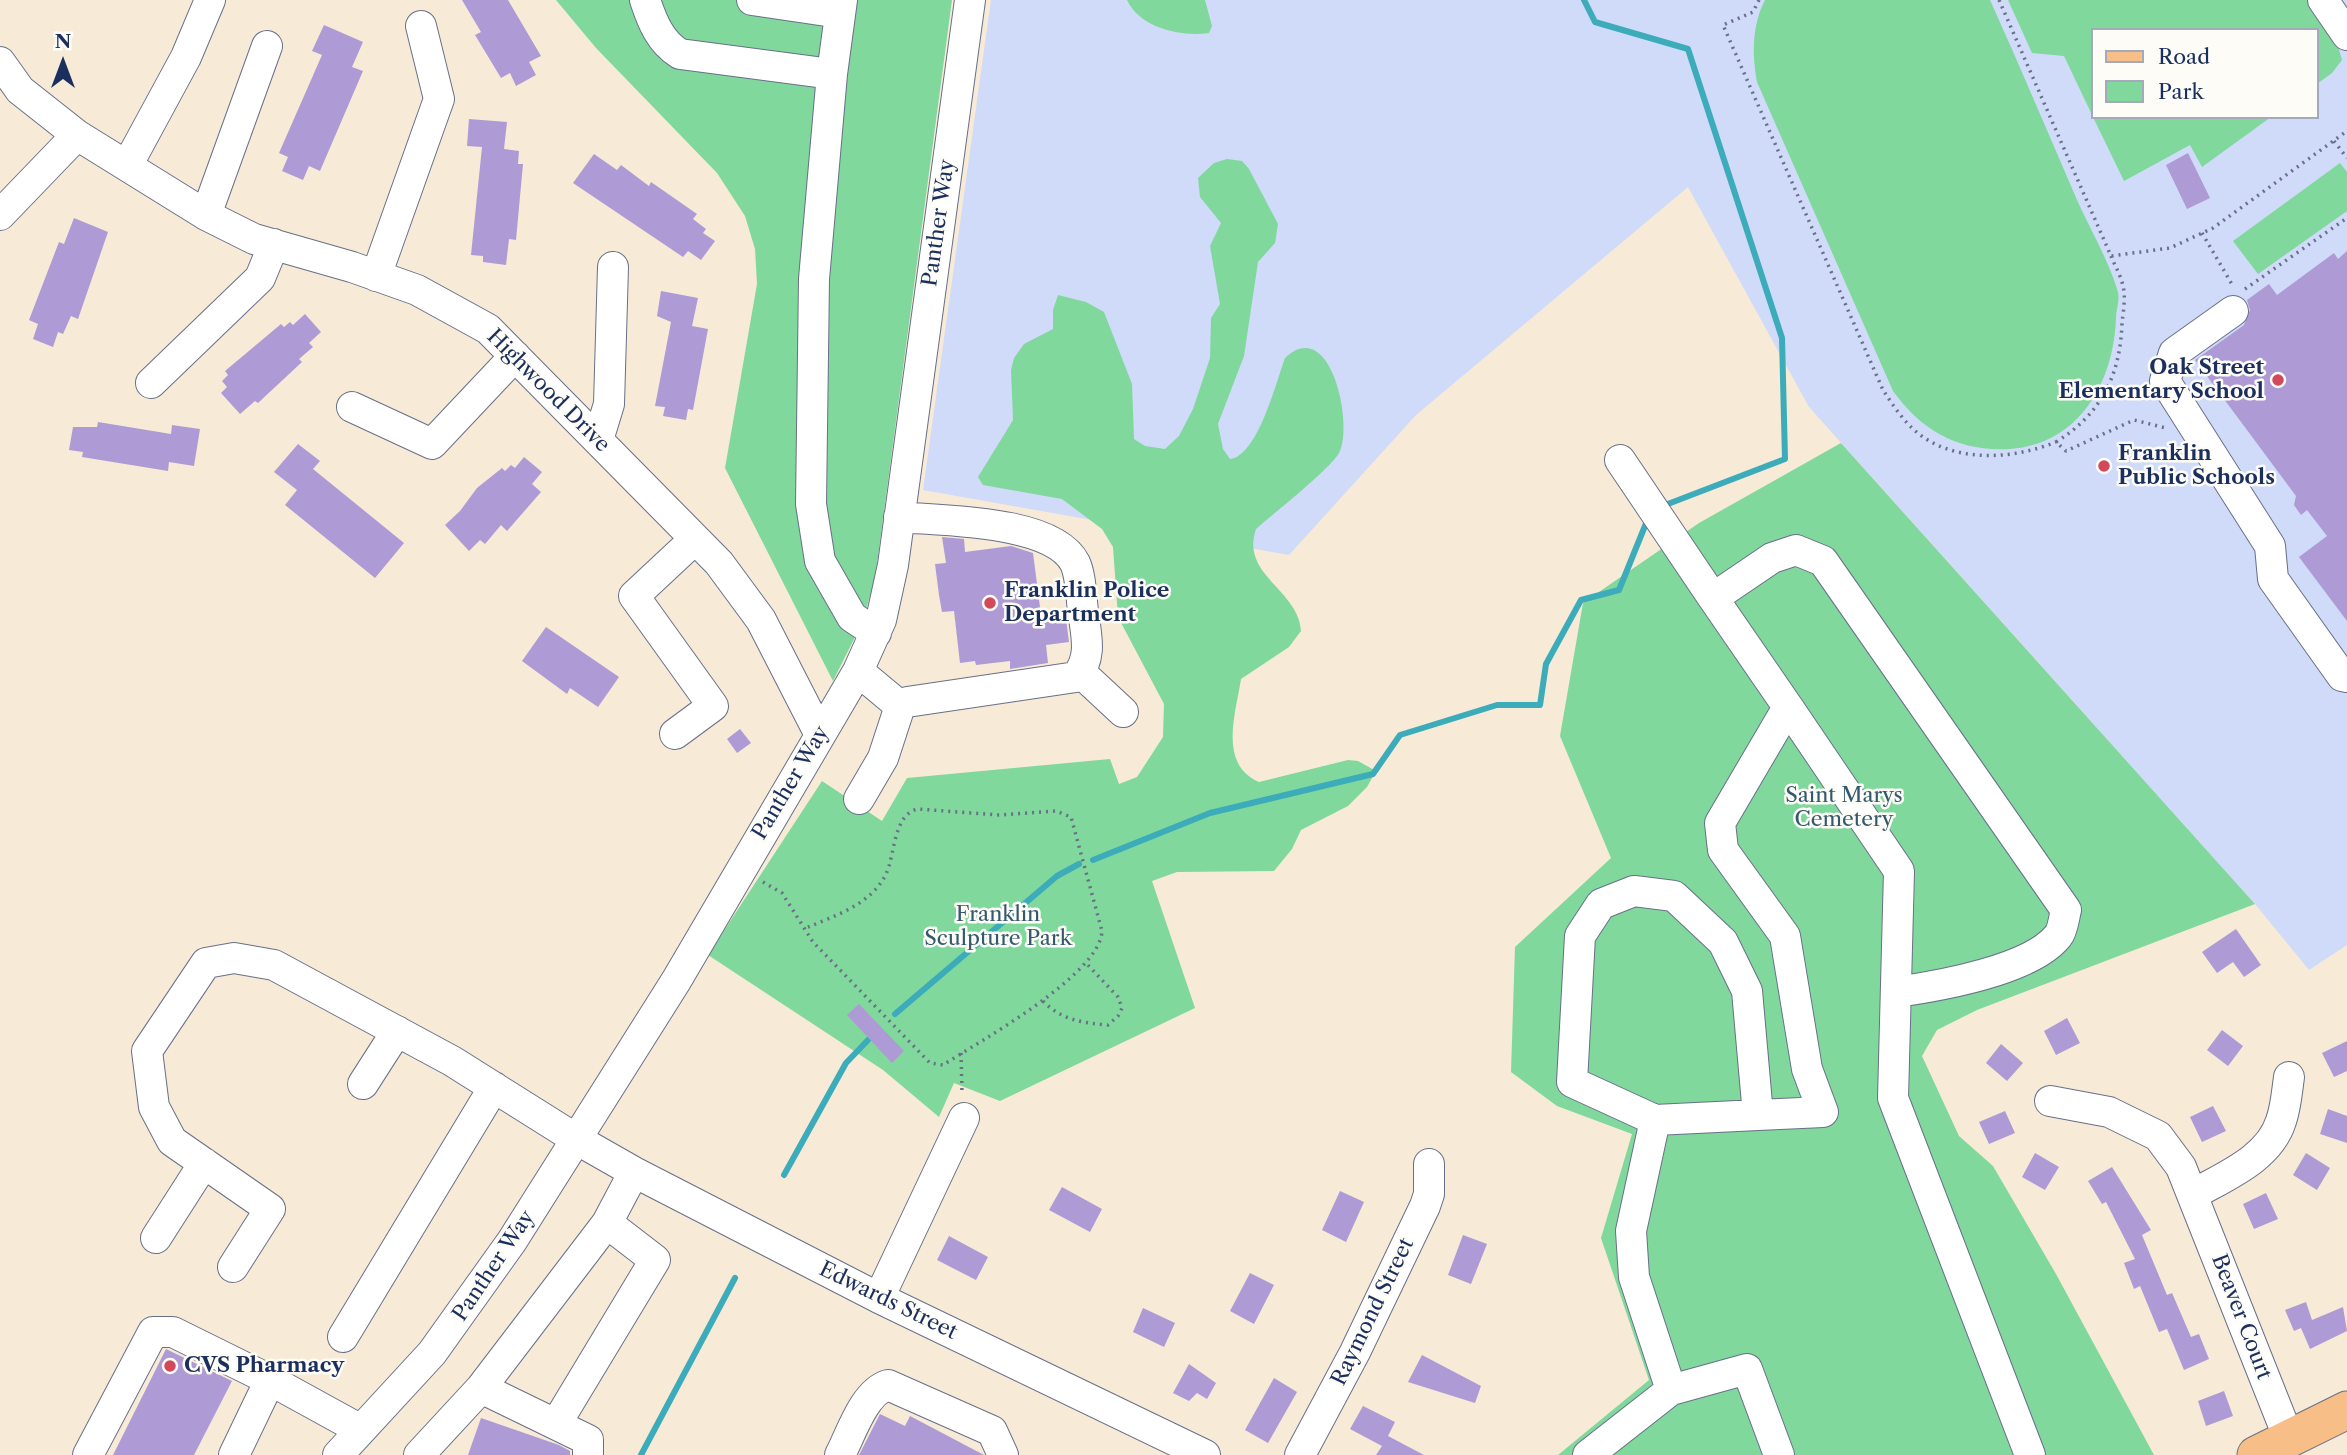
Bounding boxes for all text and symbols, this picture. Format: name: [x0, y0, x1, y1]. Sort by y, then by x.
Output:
north arrow: [28, 28, 98, 98]
legend: [2092, 28, 2319, 119]
text: N: [55, 30, 71, 53]
text: Road: [2158, 44, 2210, 69]
text: Park: [2158, 79, 2204, 104]
street label: Panther Way: [918, 158, 960, 288]
street label: Highwood Drive: [481, 324, 615, 458]
place label: Oak Street Elementary School: [2059, 355, 2264, 405]
marker: Oak Street Elementary School: [2270, 372, 2286, 388]
place label: Franklin Public Schools: [2118, 441, 2275, 491]
marker: Franklin Public Schools: [2096, 458, 2112, 474]
place label: Franklin Police Department: [1004, 578, 1169, 628]
marker: Franklin Police Department: [982, 595, 998, 611]
street label: Panther Way: [747, 722, 835, 844]
park label: Saint Marys Cemetery: [1785, 783, 1903, 833]
park label: Franklin Sculpture Park: [924, 902, 1072, 952]
street label: Panther Way: [448, 1206, 540, 1326]
street label: Raymond Street: [1326, 1234, 1420, 1390]
street label: Beaver Court: [2206, 1251, 2276, 1383]
street label: Edwards Street: [815, 1257, 961, 1345]
place label: CVS Pharmacy: [184, 1353, 344, 1379]
marker: CVS Pharmacy: [162, 1358, 178, 1374]

